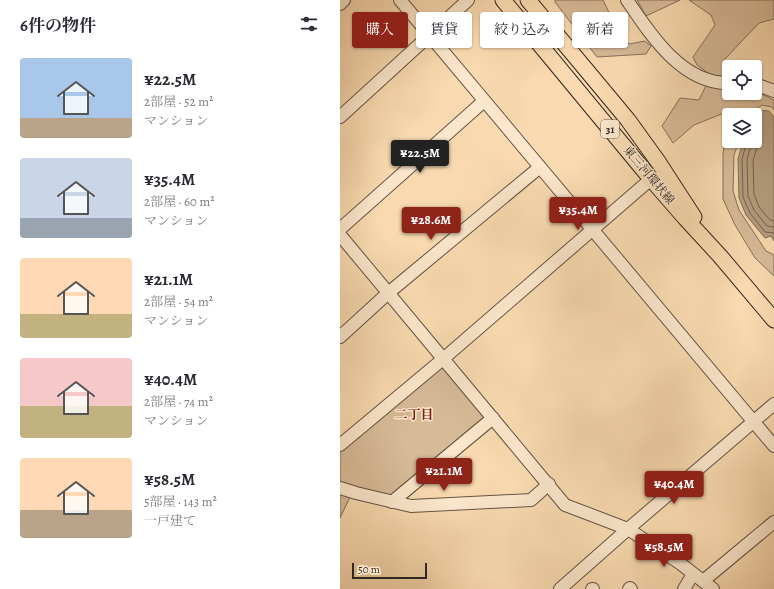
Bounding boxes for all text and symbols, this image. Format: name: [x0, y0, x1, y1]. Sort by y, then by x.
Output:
chip: 購入: [352, 12, 408, 48]
chip: 賃貸: [416, 12, 472, 48]
chip: 絞り込み: [480, 12, 564, 48]
chip: 新着: [572, 12, 628, 48]
icon: filters: [298, 13, 320, 35]
text: 6件の物件: [20, 14, 96, 37]
map controls: [722, 60, 762, 148]
button: locate: [722, 60, 762, 100]
text: ¥22.5M: [144, 68, 196, 91]
icon: home: [52, 74, 100, 122]
text: 2部屋 · 52 m²: [144, 93, 213, 110]
button: layers: [722, 108, 762, 148]
text: マンション: [144, 112, 208, 129]
road number: 31: [601, 120, 619, 138]
pin: ¥22.5M: [387, 140, 453, 174]
street label: 東三河環状線: [620, 142, 678, 208]
text: ¥22.5M: [400, 144, 440, 161]
text: ¥35.4M: [144, 168, 195, 191]
icon: home: [52, 174, 100, 222]
text: 2部屋 · 60 m²: [144, 193, 215, 210]
pin: ¥35.4M: [545, 197, 611, 231]
text: ¥35.4M: [558, 201, 598, 218]
pin: ¥28.6M: [398, 207, 464, 241]
text: ¥28.6M: [411, 211, 451, 228]
text: マンション: [144, 212, 208, 229]
text: ¥21.1M: [144, 268, 193, 291]
icon: home: [52, 274, 100, 322]
text: 2部屋 · 54 m²: [144, 293, 213, 310]
text: マンション: [144, 312, 208, 329]
text: ¥40.4M: [144, 368, 197, 391]
icon: home: [52, 374, 100, 422]
text: 2部屋 · 74 m²: [144, 393, 213, 410]
district label: 二丁目: [394, 406, 434, 423]
text: マンション: [144, 412, 208, 429]
pin: ¥21.1M: [411, 458, 477, 492]
text: ¥21.1M: [425, 462, 463, 479]
text: ¥58.5M: [144, 468, 195, 491]
pin: ¥40.4M: [641, 471, 707, 505]
icon: home: [52, 474, 100, 522]
text: ¥40.4M: [654, 475, 694, 492]
text: 5部屋 · 143 m²: [144, 493, 217, 510]
text: 一戸建て: [144, 512, 196, 529]
pin: ¥58.5M: [631, 534, 697, 568]
text: ¥58.5M: [644, 538, 684, 555]
scale bar: [352, 561, 427, 580]
text: 50 m: [358, 562, 380, 577]

